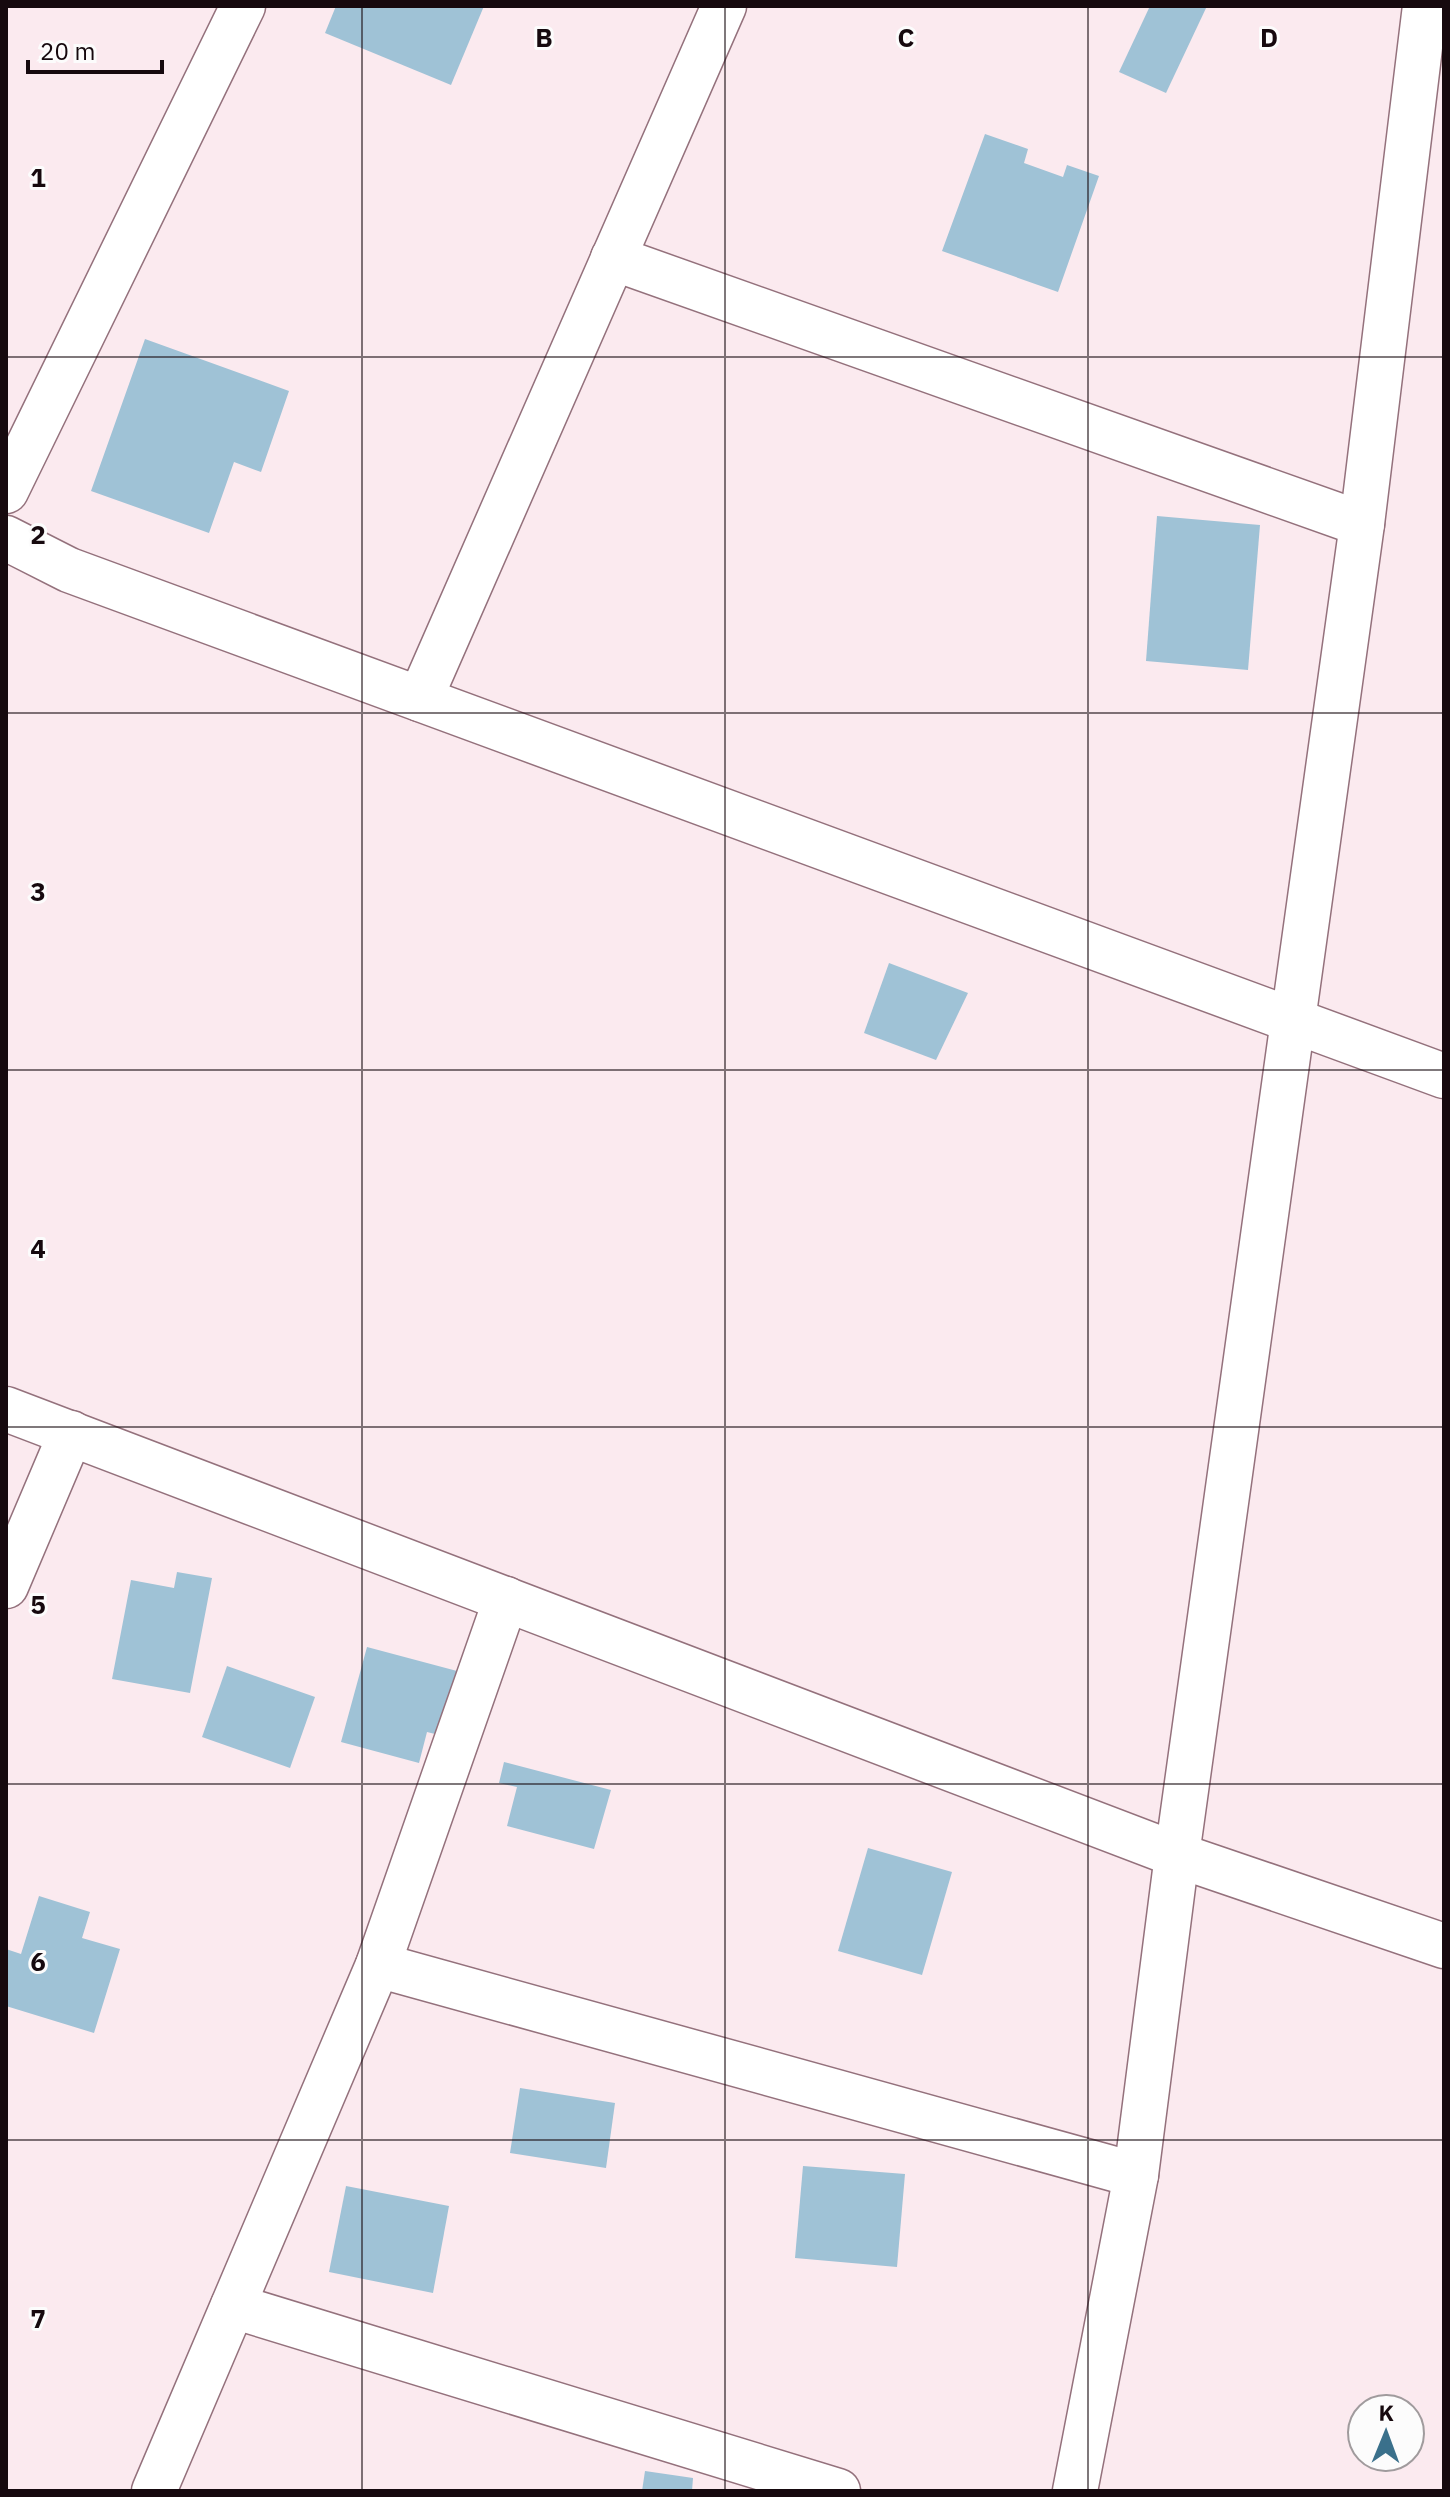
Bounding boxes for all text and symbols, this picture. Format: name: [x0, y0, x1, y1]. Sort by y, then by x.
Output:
text: B: [535, 20, 553, 54]
text: C: [898, 20, 915, 54]
text: D: [1260, 20, 1278, 54]
scale bar: [28, 24, 162, 74]
text: 20 m: [40, 35, 95, 67]
text: 1: [30, 160, 46, 194]
text: 2: [30, 517, 46, 551]
text: 3: [30, 874, 46, 908]
text: 4: [30, 1231, 46, 1265]
text: 5: [30, 1587, 46, 1621]
text: 6: [30, 1944, 46, 1978]
text: 7: [30, 2301, 46, 2335]
north arrow: [1346, 2393, 1426, 2473]
text: K: [1378, 2398, 1395, 2427]

